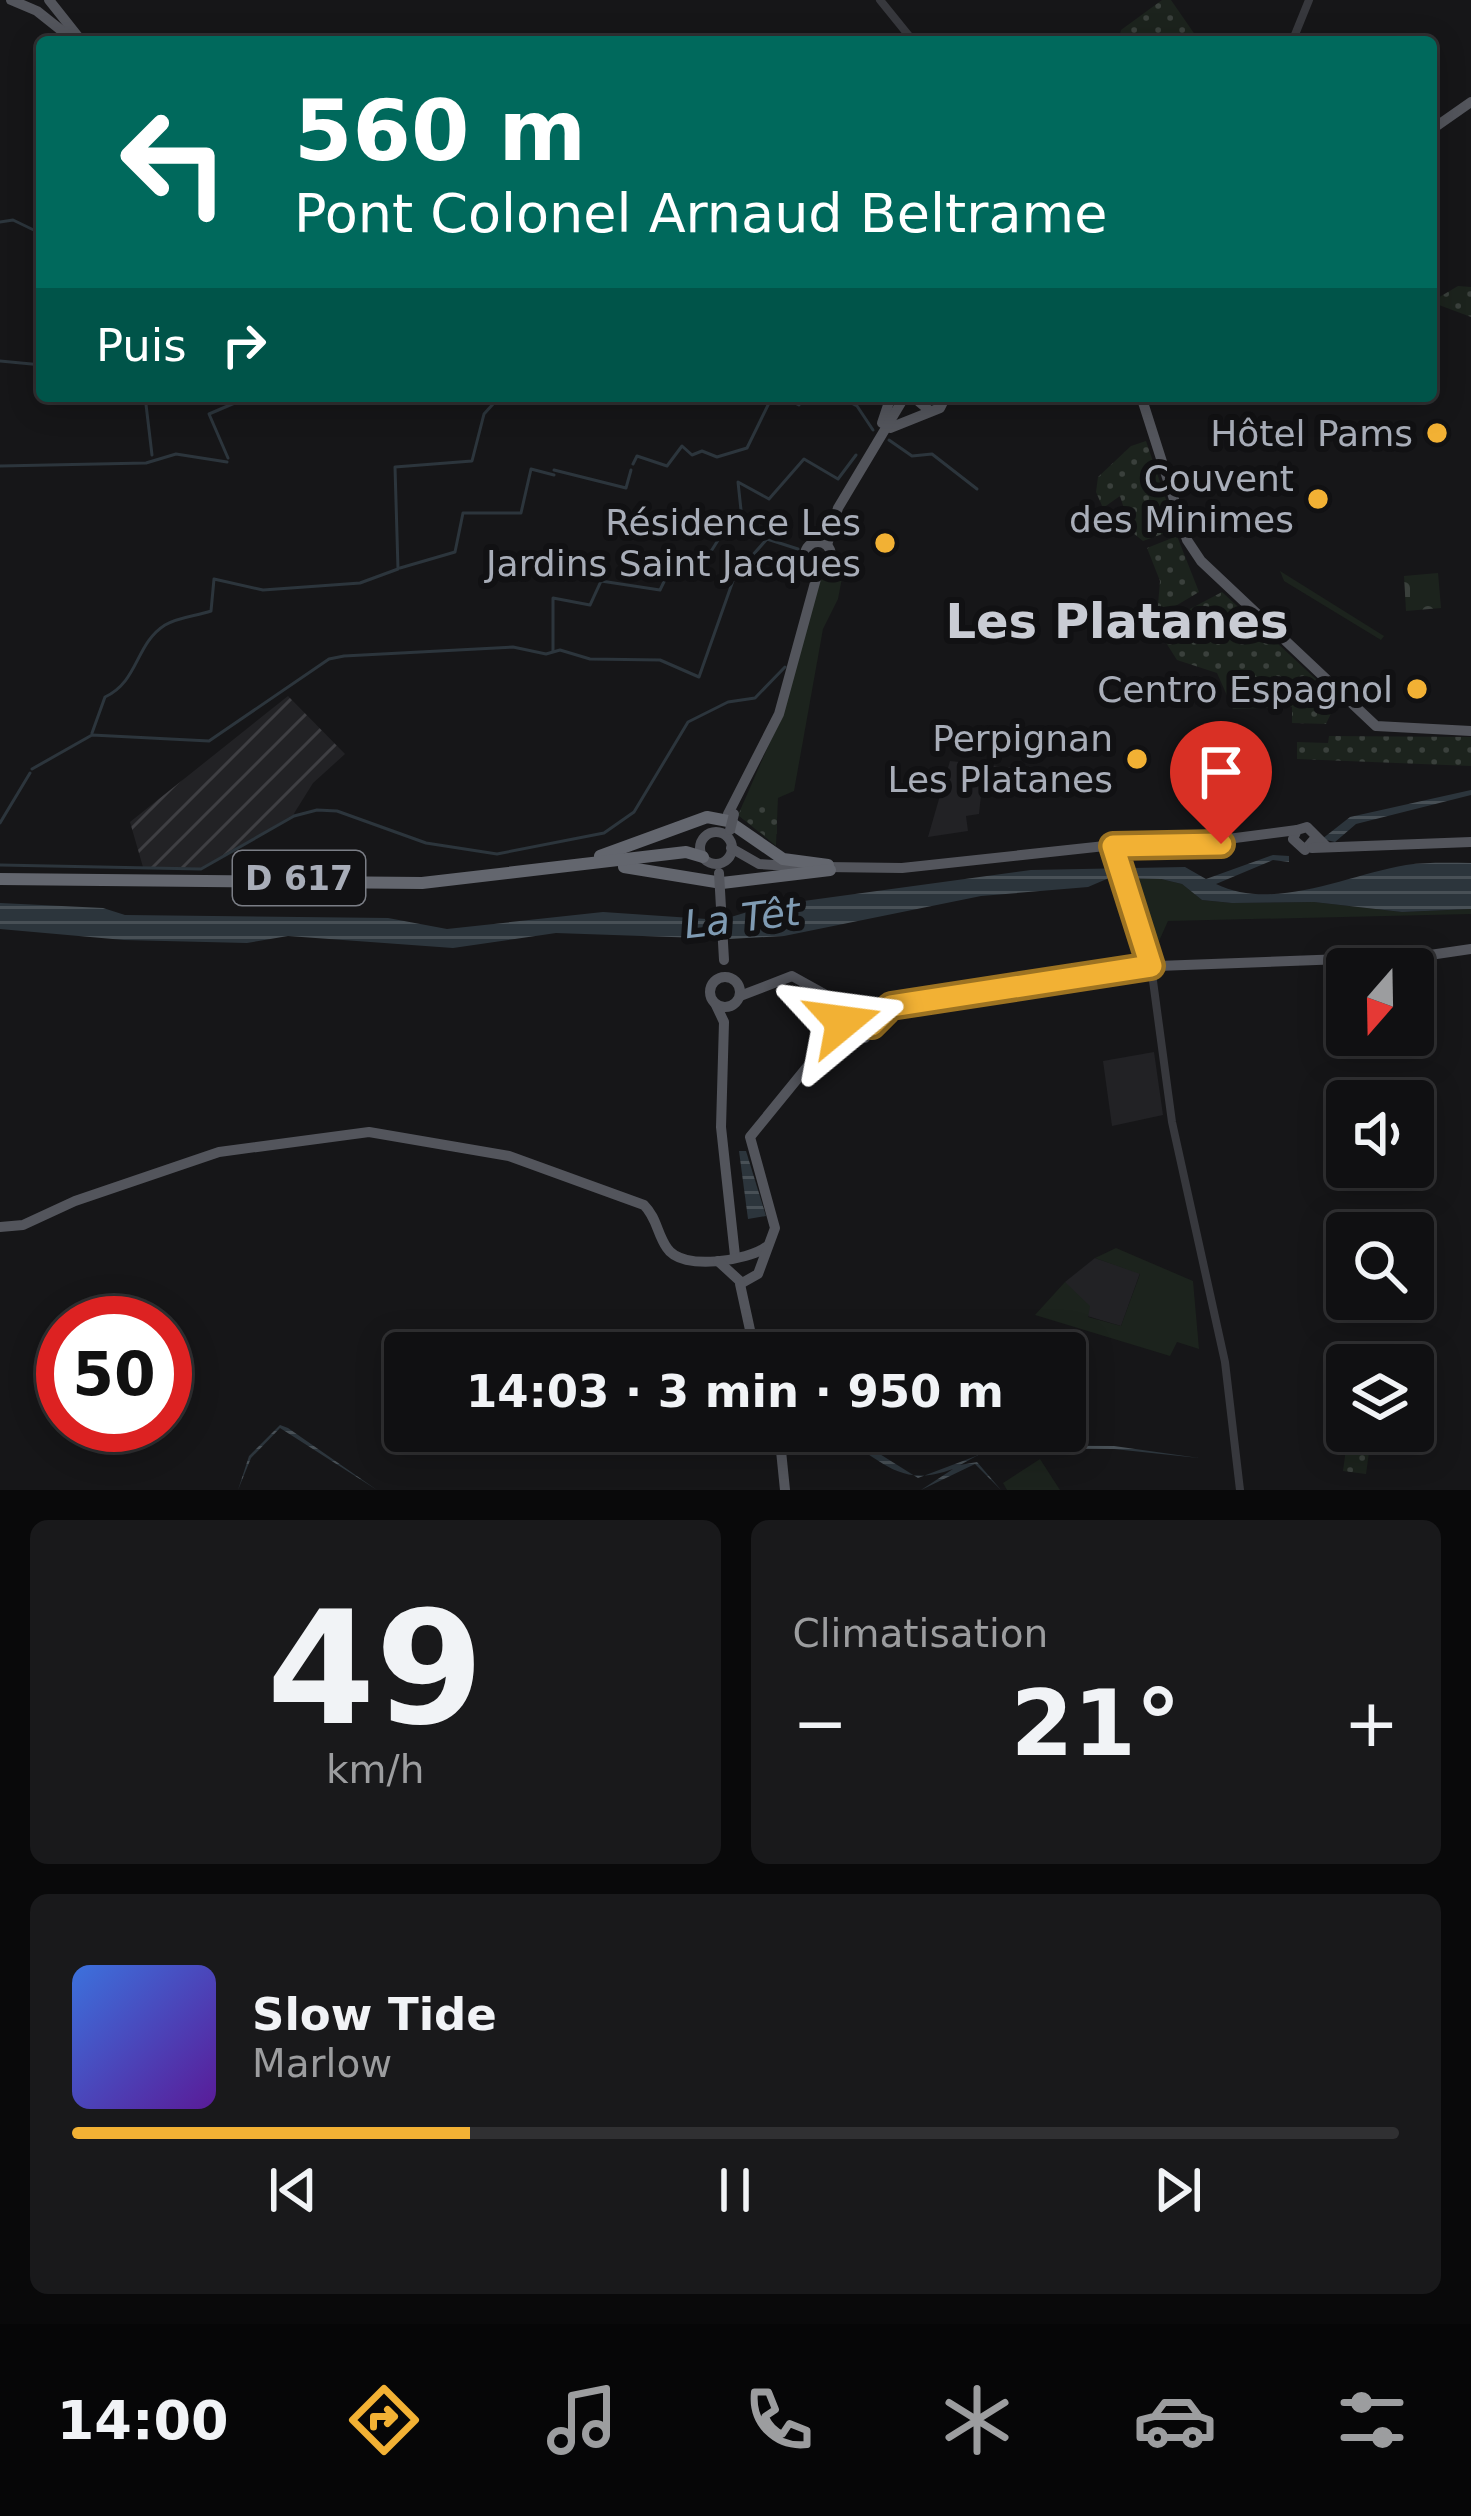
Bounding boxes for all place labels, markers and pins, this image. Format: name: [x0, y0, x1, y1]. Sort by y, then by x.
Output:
place label: Hôtel Pams: [1210, 413, 1413, 454]
marker: Hôtel Pams: [1424, 420, 1450, 446]
place label: Couvent des Minimes: [1069, 458, 1294, 540]
marker: Couvent des Minimes: [1305, 486, 1331, 512]
place label: Résidence Les Jardins Saint Jacques: [484, 502, 861, 584]
marker: Résidence Les Jardins Saint Jacques: [872, 530, 898, 556]
place label: Centro Espagnol: [1097, 669, 1393, 710]
marker: Centro Espagnol: [1404, 676, 1430, 702]
place label: Perpignan Les Platanes: [888, 718, 1113, 800]
pin: [1170, 721, 1272, 844]
marker: Perpignan Les Platanes: [1124, 746, 1150, 772]

